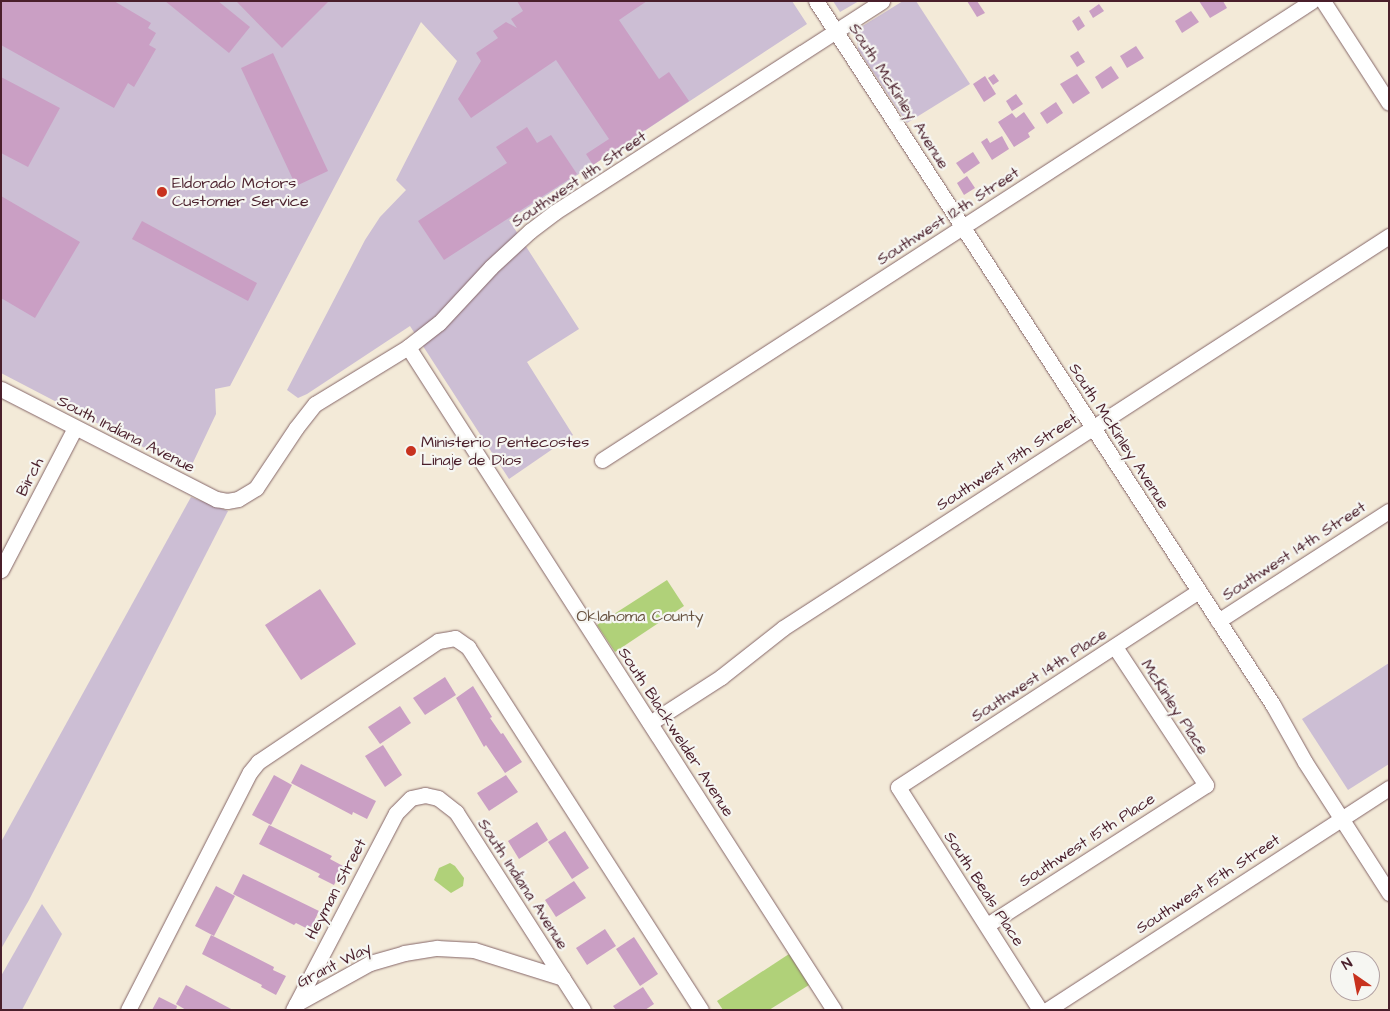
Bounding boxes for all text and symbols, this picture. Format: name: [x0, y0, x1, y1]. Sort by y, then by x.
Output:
street label: South McKinley Avenue: [845, 19, 953, 173]
street label: Southwest 11th Street: [508, 127, 650, 231]
street label: Southwest 12th Street: [873, 163, 1023, 269]
place label: Eldorado Motors Customer Service: [172, 173, 309, 211]
marker: Eldorado Motors Customer Service: [156, 186, 168, 198]
street label: South McKinley Avenue: [1065, 359, 1173, 513]
street label: South Indiana Avenue: [54, 391, 198, 477]
street label: Southwest 13th Street: [933, 409, 1081, 515]
place label: Ministerio Pentecostes Linaje de Dios: [421, 432, 589, 470]
marker: Ministerio Pentecostes Linaje de Dios: [405, 445, 417, 457]
street label: Birch: [12, 455, 48, 499]
street label: Southwest 14th Street: [1219, 497, 1369, 605]
park label: Oklahoma County: [577, 606, 703, 626]
street label: Southwest 14th Place: [968, 624, 1110, 726]
street label: South Blackwelder Avenue: [614, 644, 738, 820]
street label: McKinley Place: [1137, 656, 1213, 758]
street label: Southwest 15th Place: [1015, 789, 1159, 891]
street label: South Indiana Avenue: [474, 815, 572, 953]
street label: South Beals Place: [940, 828, 1028, 950]
street label: Southwest 15th Street: [1132, 830, 1284, 938]
street label: Heyman Street: [301, 835, 371, 943]
street label: Grant Way: [294, 938, 374, 992]
north arrow: [1330, 951, 1380, 1001]
text: N: [1338, 953, 1357, 975]

